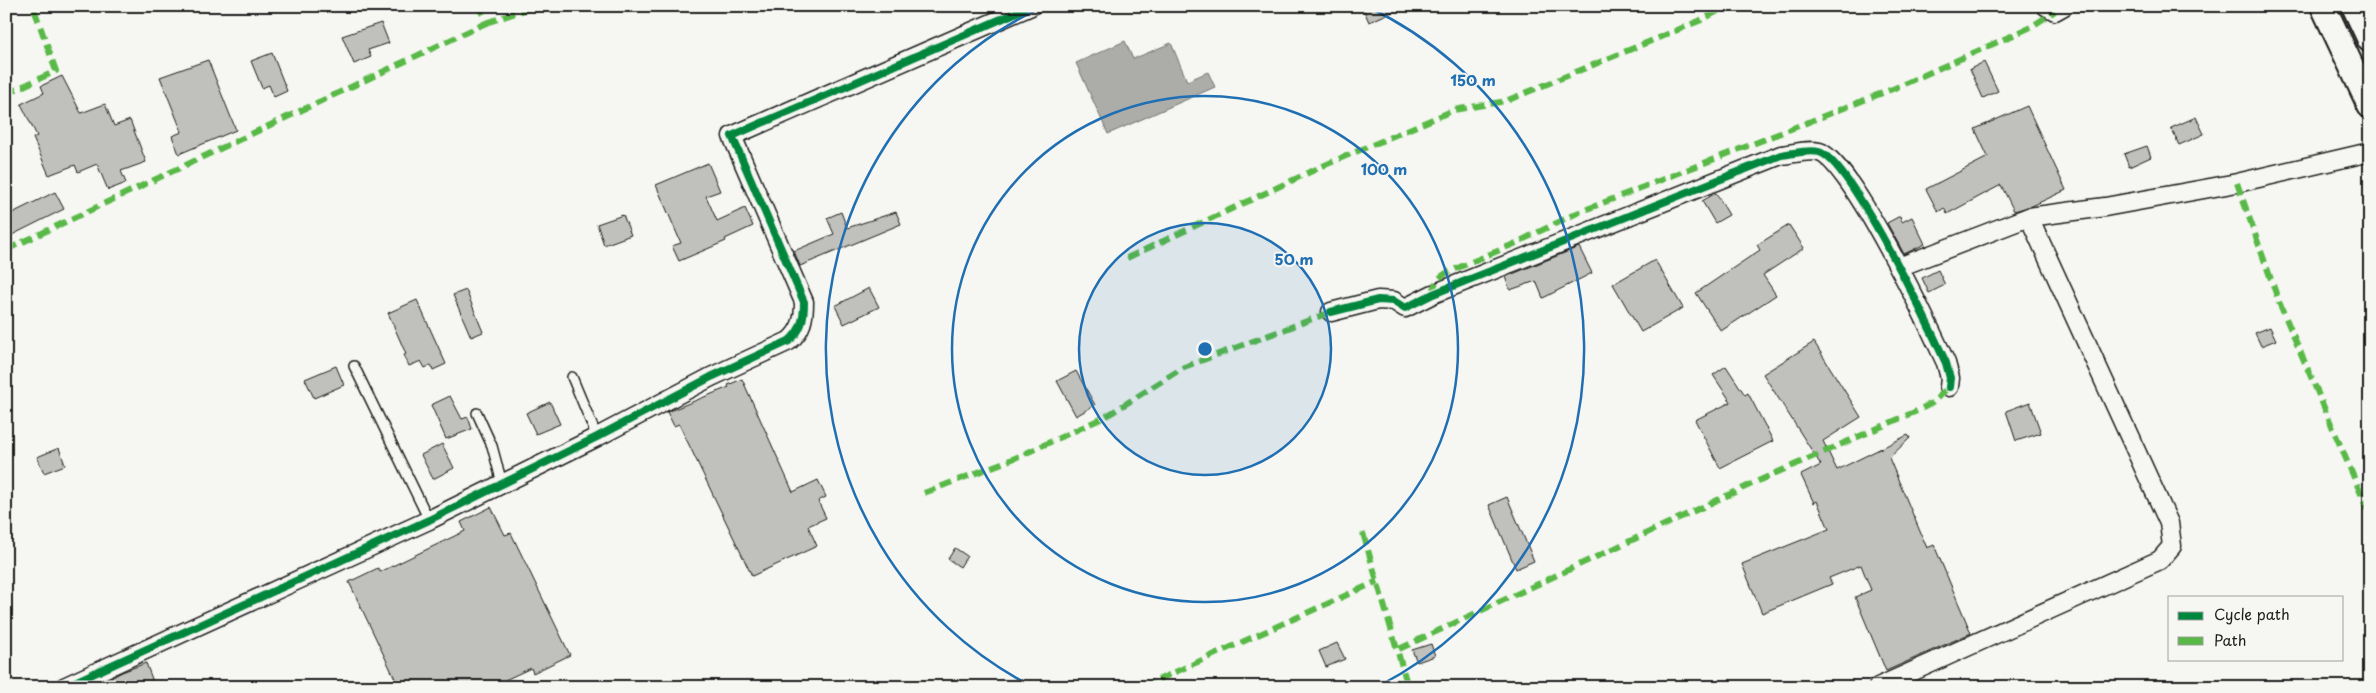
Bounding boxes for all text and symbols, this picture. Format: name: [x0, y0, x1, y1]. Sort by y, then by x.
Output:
text: 150 m: [1450, 68, 1496, 91]
text: 100 m: [1361, 157, 1407, 180]
text: 50 m: [1275, 247, 1313, 270]
centre of rings: [1196, 340, 1214, 358]
legend: [2168, 596, 2344, 660]
text: Cycle path: [2214, 602, 2290, 625]
text: Path: [2214, 628, 2246, 651]

